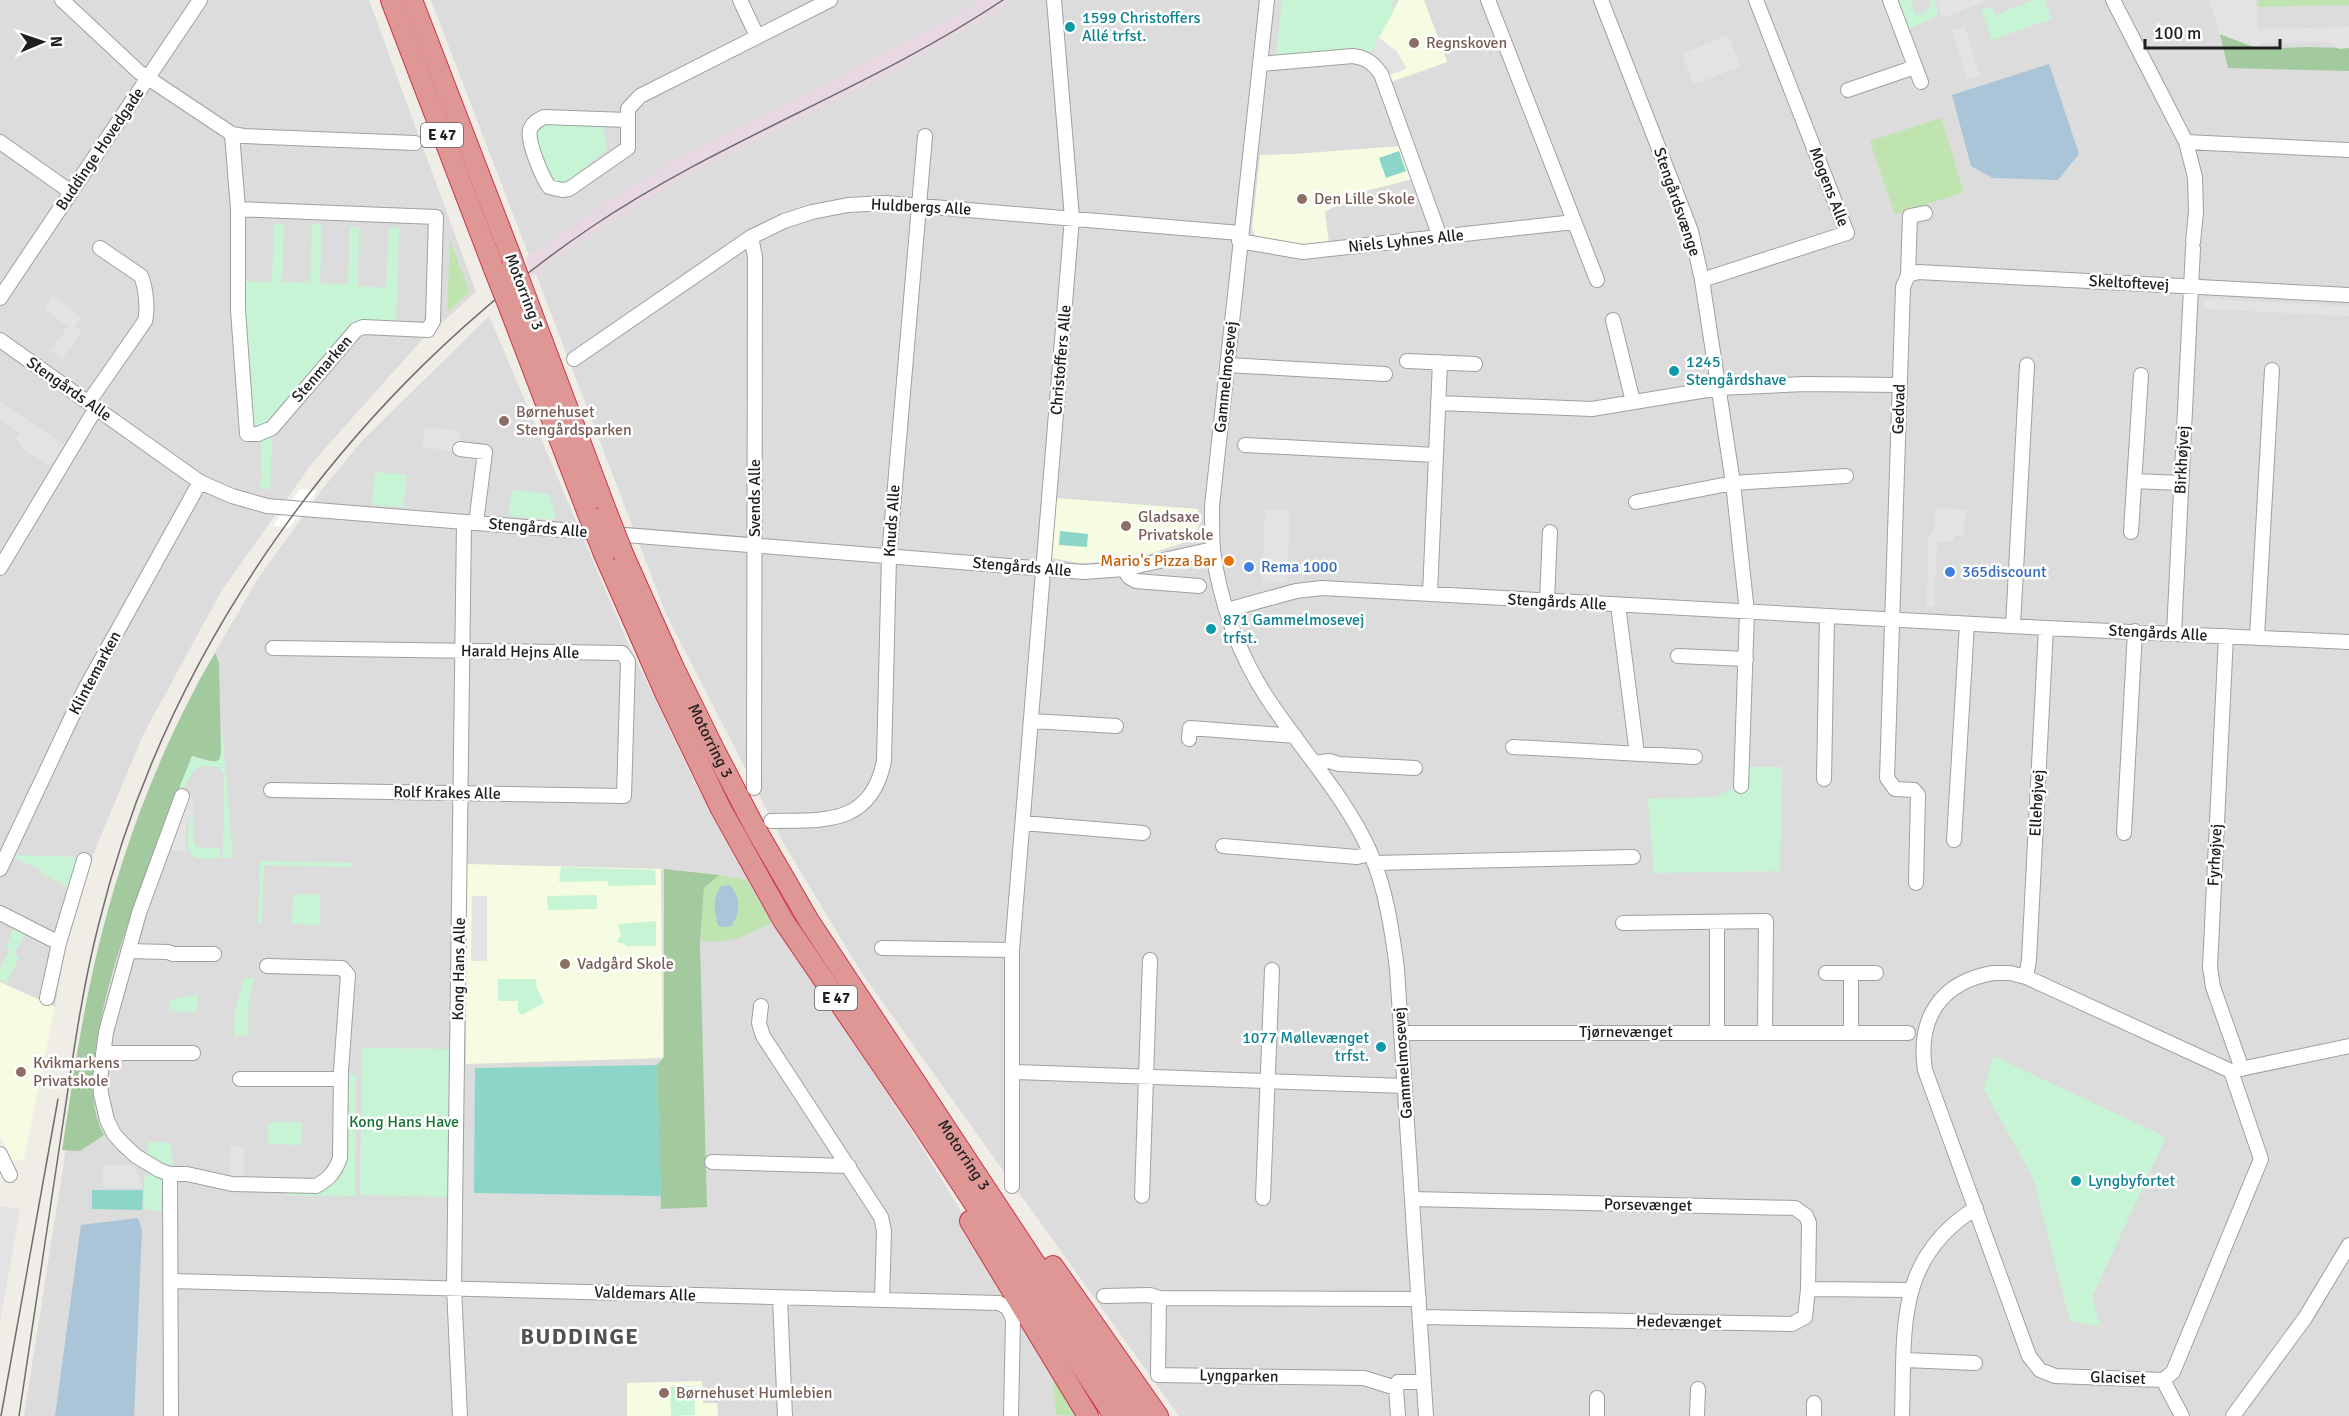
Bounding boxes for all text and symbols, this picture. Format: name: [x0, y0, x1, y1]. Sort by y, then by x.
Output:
place label: 1599 Christoffers Allé trfst.: [1082, 8, 1201, 46]
north arrow: [12, 12, 72, 72]
scale bar: [2145, 12, 2280, 50]
marker: 1599 Christoffers Allé trfst.: [1063, 20, 1077, 34]
text: 100 m: [2154, 22, 2201, 44]
place label: Regnskoven: [1426, 33, 1507, 53]
text: N: [46, 36, 66, 47]
marker: Regnskoven: [1407, 36, 1421, 50]
street label: Buddinge Hovedgade: [51, 84, 149, 214]
road number: E 47: [421, 123, 463, 147]
street label: Mogens Alle: [1805, 144, 1853, 230]
street label: Stengårdsvænge: [1649, 145, 1705, 259]
place label: Den Lille Skole: [1314, 189, 1415, 209]
marker: Den Lille Skole: [1295, 192, 1309, 206]
street label: Huldbergs Alle: [870, 194, 972, 220]
street label: Niels Lyhnes Alle: [1347, 225, 1465, 257]
street label: Motorring 3: [500, 251, 548, 333]
street label: Skeltoftevej: [2088, 271, 2170, 295]
street label: Christoffers Alle: [1046, 304, 1076, 416]
street label: Gammelmosevej: [1210, 320, 1242, 434]
street label: Stenmarken: [287, 331, 357, 407]
street label: Stengårds Alle: [23, 352, 115, 426]
place label: 1245 Stengårdshave: [1686, 352, 1787, 390]
marker: 1245 Stengårdshave: [1667, 364, 1681, 378]
street label: Gedvad: [1888, 383, 1910, 435]
place label: Børnehuset Stengårdsparken: [516, 402, 632, 440]
marker: Børnehuset Stengårdsparken: [497, 414, 511, 428]
street label: Birkhøjvej: [2170, 425, 2194, 495]
street label: Svends Alle: [745, 459, 765, 537]
street label: Knuds Alle: [879, 484, 905, 558]
place label: Gladsaxe Privatskole: [1138, 507, 1214, 545]
street label: Stengårds Alle: [488, 514, 588, 542]
marker: Gladsaxe Privatskole: [1119, 519, 1133, 533]
place label: Mario's Pizza Bar: [1100, 551, 1217, 571]
street label: Stengårds Alle: [972, 553, 1072, 581]
marker: Mario's Pizza Bar: [1222, 554, 1236, 568]
place label: Rema 1000: [1261, 557, 1337, 577]
marker: Rema 1000: [1242, 560, 1256, 574]
place label: 365discount: [1962, 562, 2047, 582]
marker: 365discount: [1943, 565, 1957, 579]
street label: Stengårds Alle: [1507, 589, 1607, 615]
place label: 871 Gammelmosevej trfst.: [1223, 610, 1364, 648]
street label: Stengårds Alle: [2108, 620, 2208, 646]
marker: 871 Gammelmosevej trfst.: [1204, 622, 1218, 636]
street label: Klintemarken: [65, 628, 125, 718]
street label: Harald Hejns Alle: [461, 641, 579, 663]
street label: Motorring 3: [683, 700, 737, 781]
street label: Ellehøjvej: [2025, 769, 2049, 837]
street label: Rolf Krakes Alle: [393, 782, 501, 804]
street label: Fyrhøjvej: [2203, 823, 2227, 887]
street label: Kong Hans Alle: [448, 917, 470, 1021]
place label: Vadgård Skole: [577, 954, 674, 974]
marker: Vadgård Skole: [558, 957, 572, 971]
road number: E 47: [815, 986, 857, 1010]
street label: Gammelmosevej: [1389, 1006, 1417, 1120]
street label: Tjørnevænget: [1579, 1022, 1673, 1042]
place label: 1077 Møllevænget trfst.: [1242, 1028, 1369, 1066]
marker: 1077 Møllevænget trfst.: [1374, 1040, 1388, 1054]
place label: Kvikmarkens Privatskole: [33, 1053, 120, 1091]
marker: Kvikmarkens Privatskole: [14, 1065, 28, 1079]
park label: Kong Hans Have: [349, 1112, 459, 1132]
street label: Motorring 3: [933, 1116, 994, 1194]
place label: Lyngbyfortet: [2088, 1171, 2176, 1191]
marker: Lyngbyfortet: [2069, 1174, 2083, 1188]
street label: Porsevænget: [1604, 1194, 1693, 1216]
street label: Valdemars Alle: [594, 1282, 696, 1306]
street label: Hedevænget: [1636, 1311, 1722, 1333]
district label: BUDDINGE: [521, 1323, 639, 1350]
street label: Lyngparken: [1199, 1365, 1279, 1387]
street label: Glaciset: [2090, 1367, 2147, 1389]
place label: Børnehuset Humlebien: [676, 1383, 833, 1403]
marker: Børnehuset Humlebien: [657, 1386, 671, 1400]

